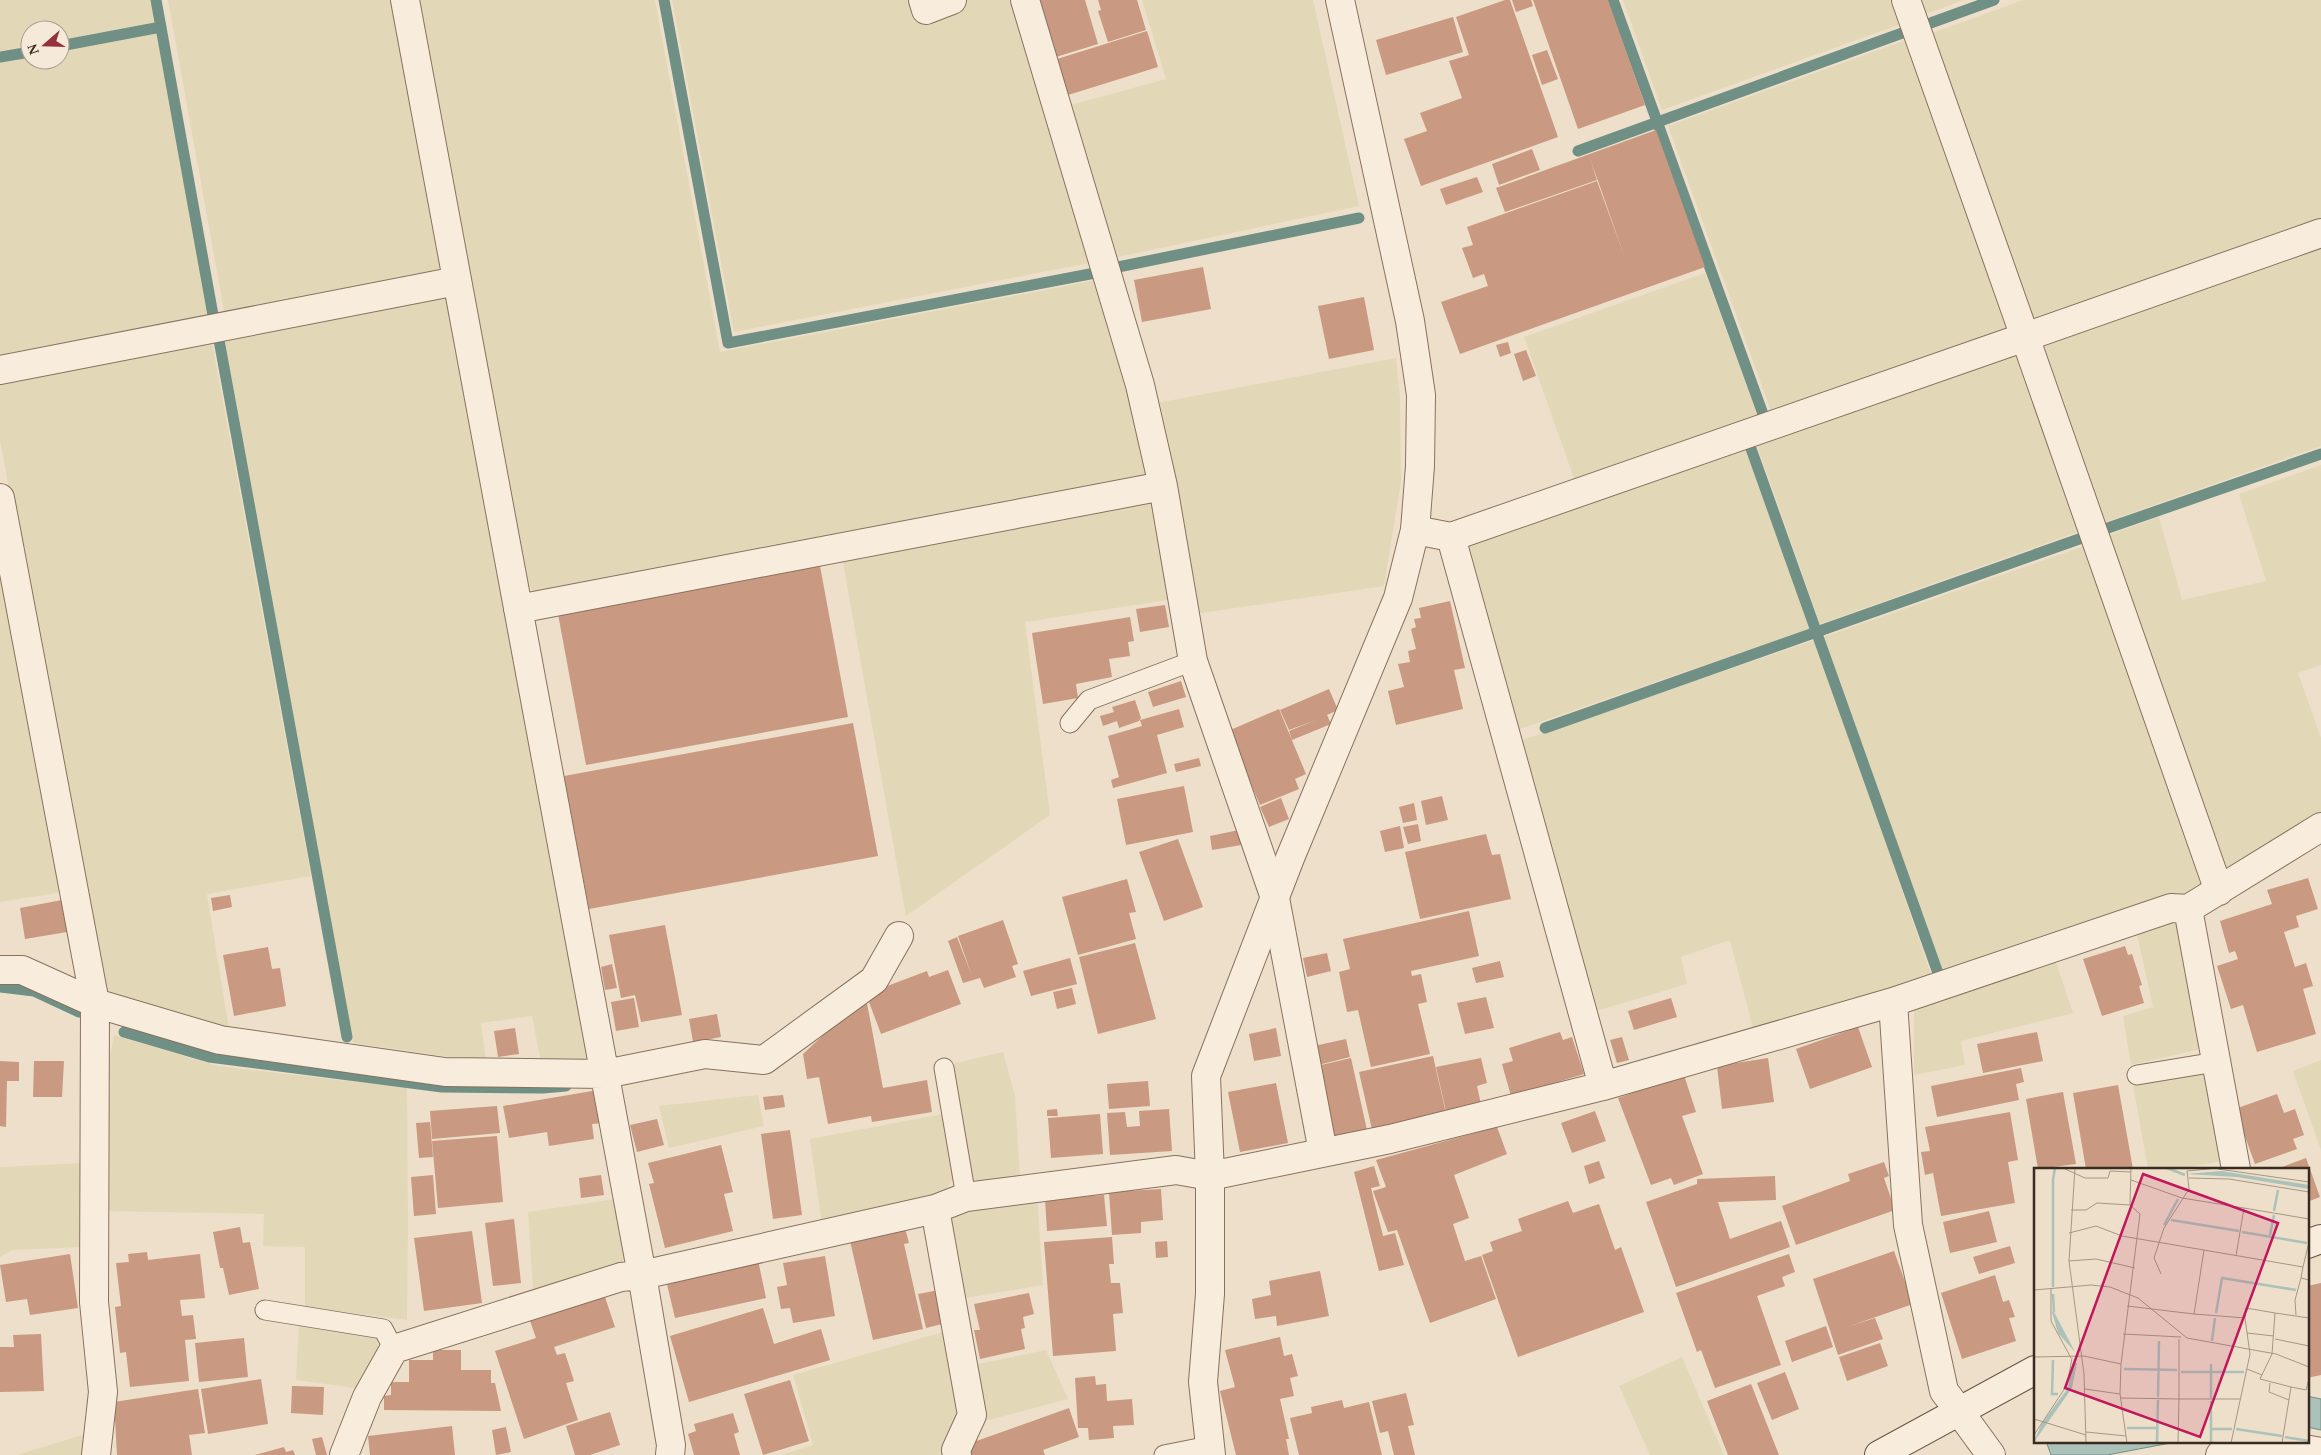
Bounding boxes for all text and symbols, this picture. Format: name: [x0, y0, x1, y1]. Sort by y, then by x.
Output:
north arrow: [20, 20, 70, 70]
text: N: [24, 42, 42, 57]
inset map: [2034, 1168, 2308, 1442]

